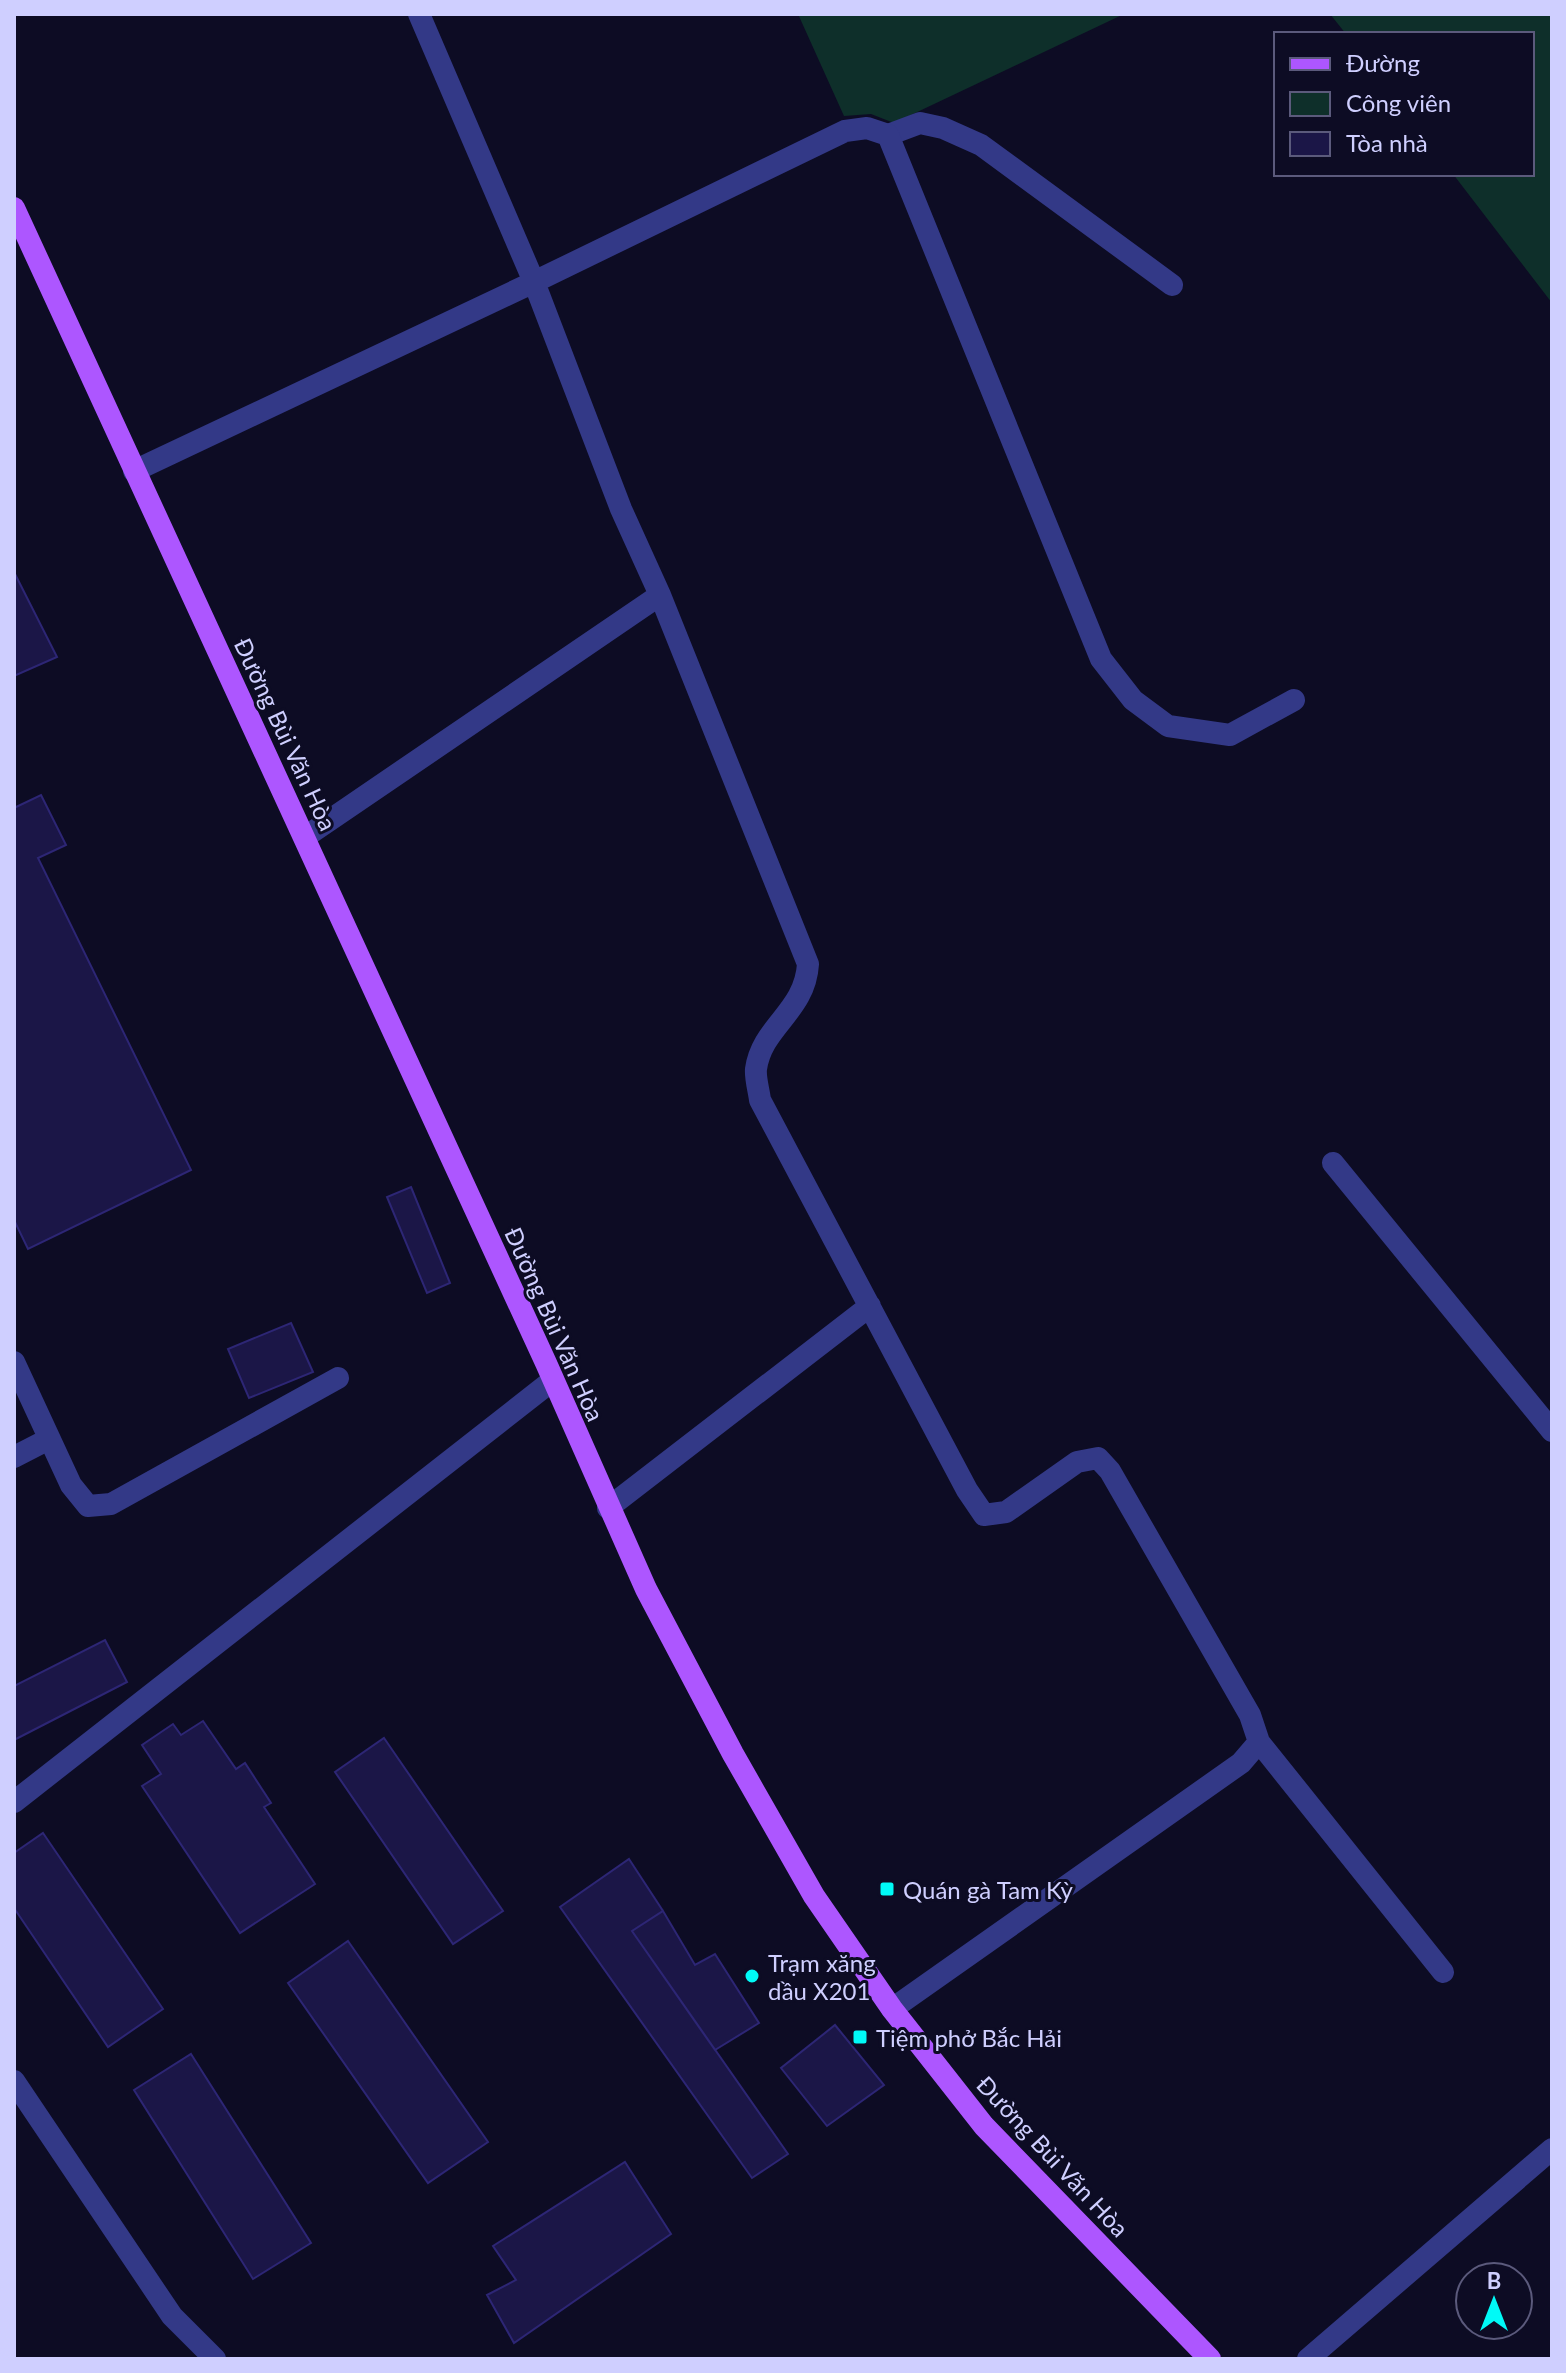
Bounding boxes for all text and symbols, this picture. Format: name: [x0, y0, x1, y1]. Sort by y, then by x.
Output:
legend: [1274, 32, 1534, 176]
text: Đường: [1346, 48, 1420, 77]
text: Công viên: [1346, 88, 1451, 117]
text: Tòa nhà: [1346, 128, 1428, 157]
street label: Đường Bùi Văn Hòa: [229, 633, 343, 835]
street label: Đường Bùi Văn Hòa: [499, 1222, 611, 1426]
place label: Quán gà Tam Kỳ: [903, 1875, 1074, 1904]
marker: Quán gà Tam Kỳ: [878, 1880, 896, 1898]
place label: Trạm xăng dầu X201: [768, 1948, 876, 2005]
marker: Trạm xăng dầu X201: [743, 1967, 761, 1985]
place label: Tiệm phở Bắc Hải: [876, 2023, 1062, 2052]
marker: Tiệm phở Bắc Hải: [851, 2028, 869, 2046]
street label: Đường Bùi Văn Hòa: [971, 2070, 1135, 2242]
north arrow: [1454, 2261, 1534, 2341]
text: B: [1487, 2267, 1501, 2294]

